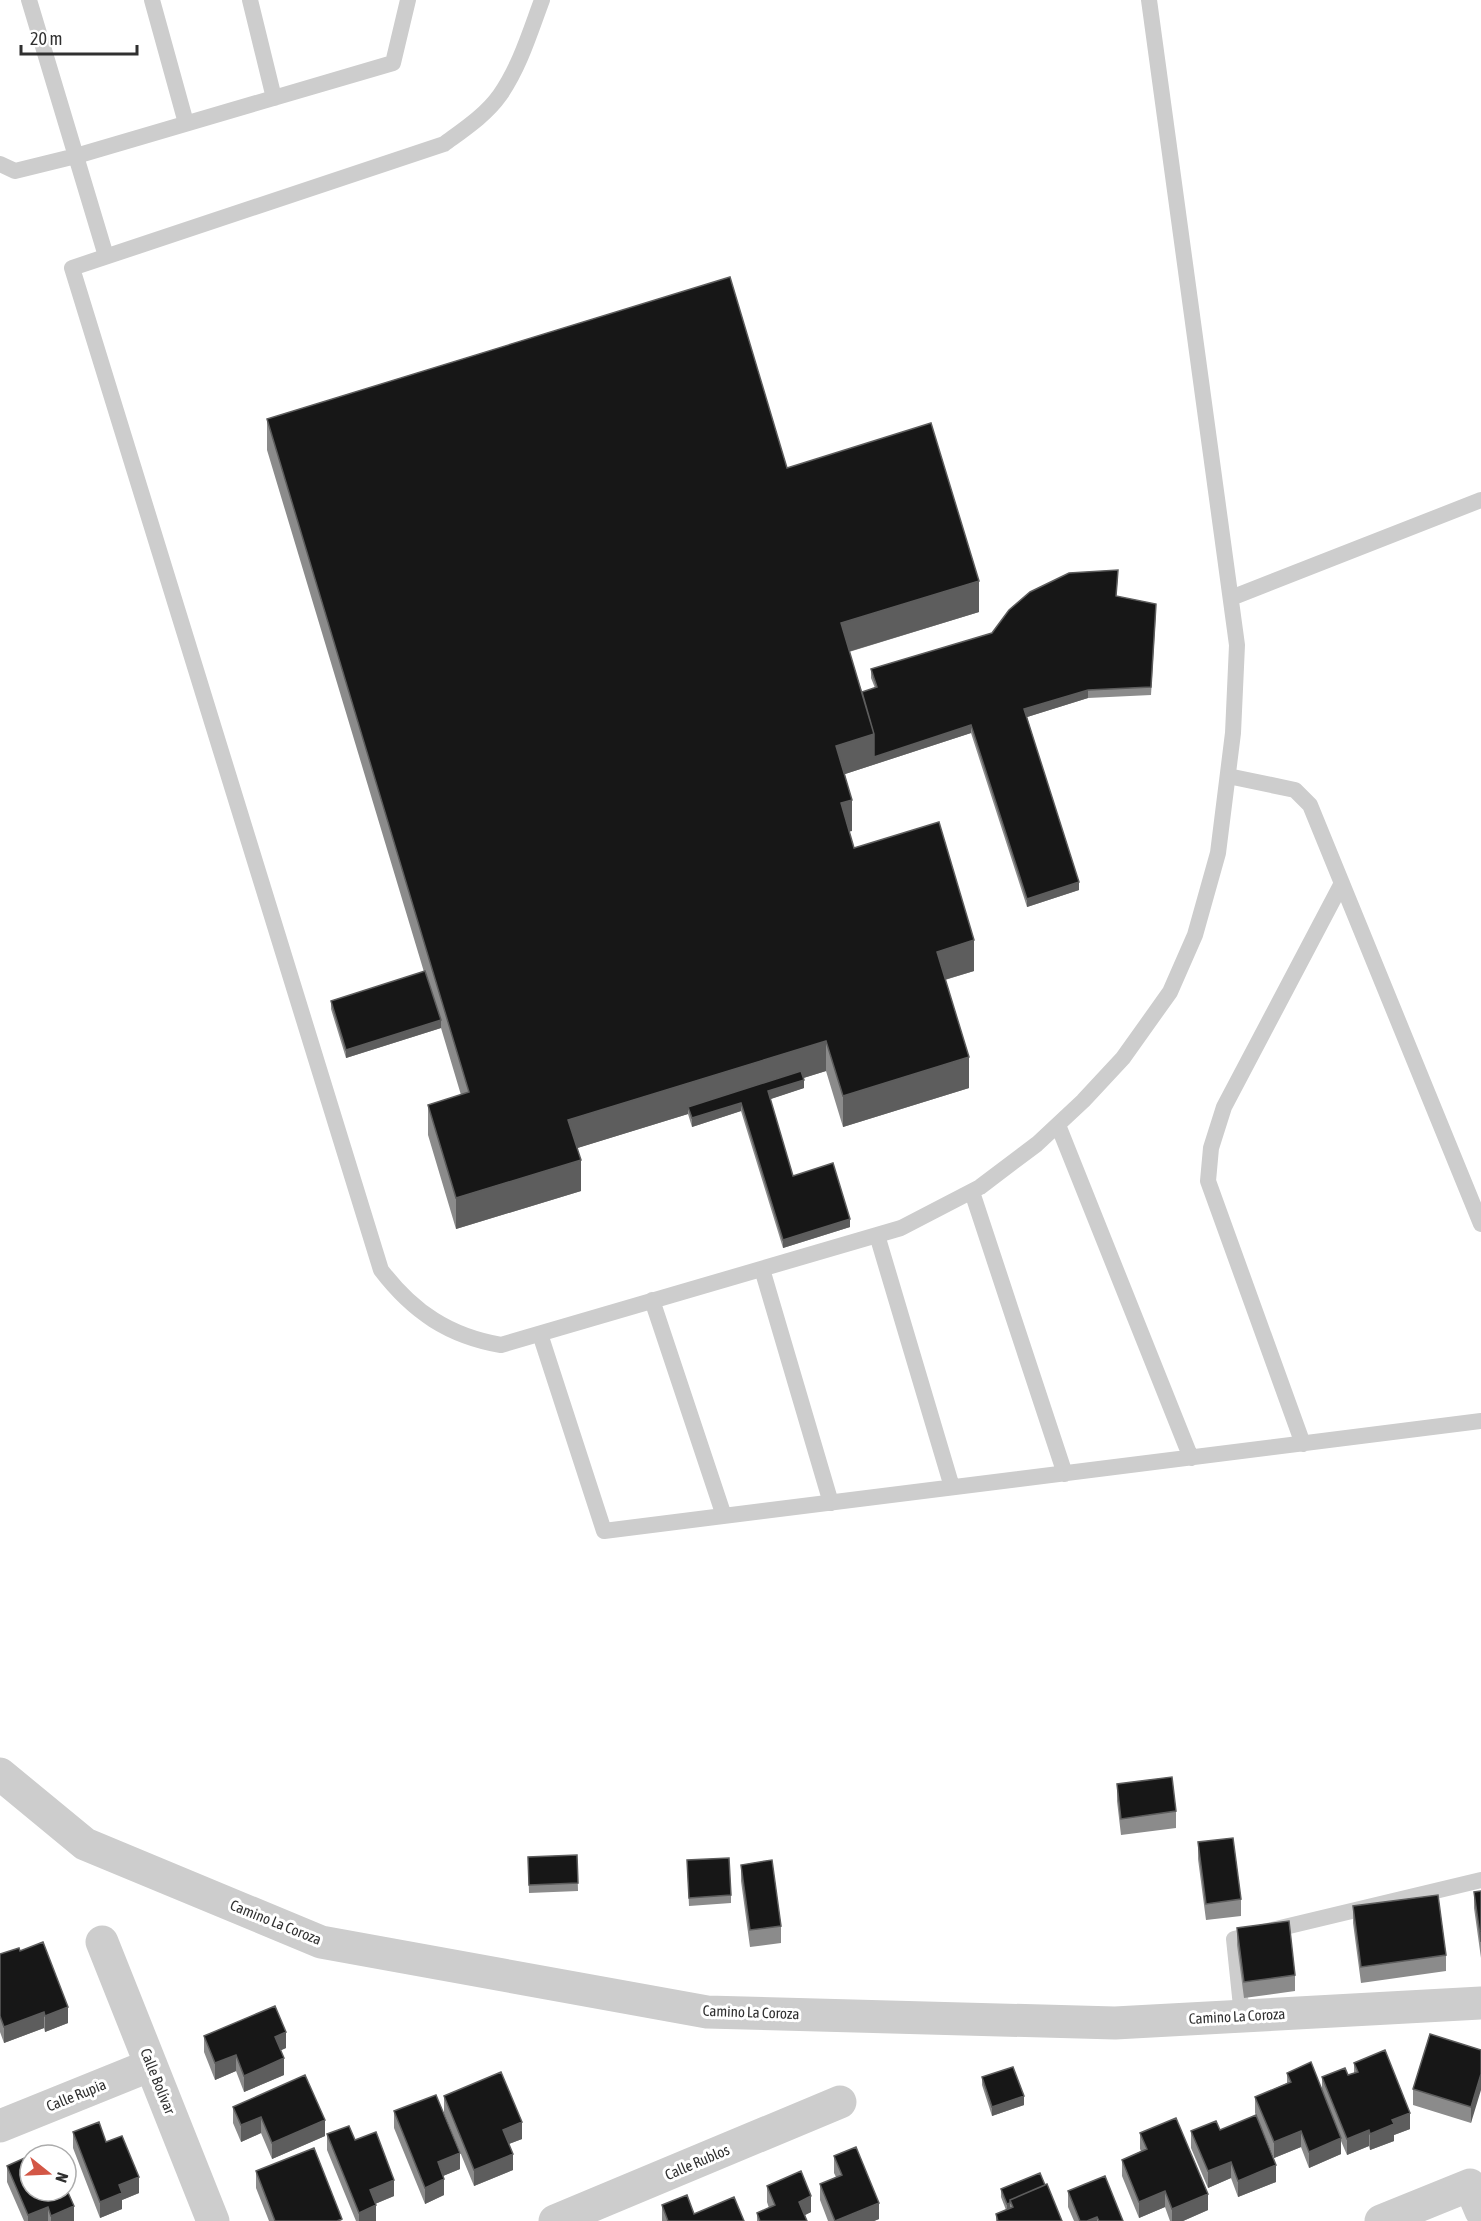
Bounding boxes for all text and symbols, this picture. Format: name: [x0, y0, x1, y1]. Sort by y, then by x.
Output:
scale bar: [21, 18, 136, 56]
text: 20 m: [30, 28, 62, 49]
street label: Camino La Coroza: [228, 1896, 324, 1948]
street label: Camino La Coroza: [702, 2002, 800, 2022]
street label: Camino La Coroza: [1188, 2005, 1286, 2027]
street label: Calle Bolívar: [137, 2046, 179, 2117]
street label: Calle Rupia: [44, 2075, 108, 2115]
street label: Calle Rublos: [662, 2141, 732, 2183]
north arrow: [18, 2143, 78, 2203]
text: N: [52, 2170, 72, 2185]

